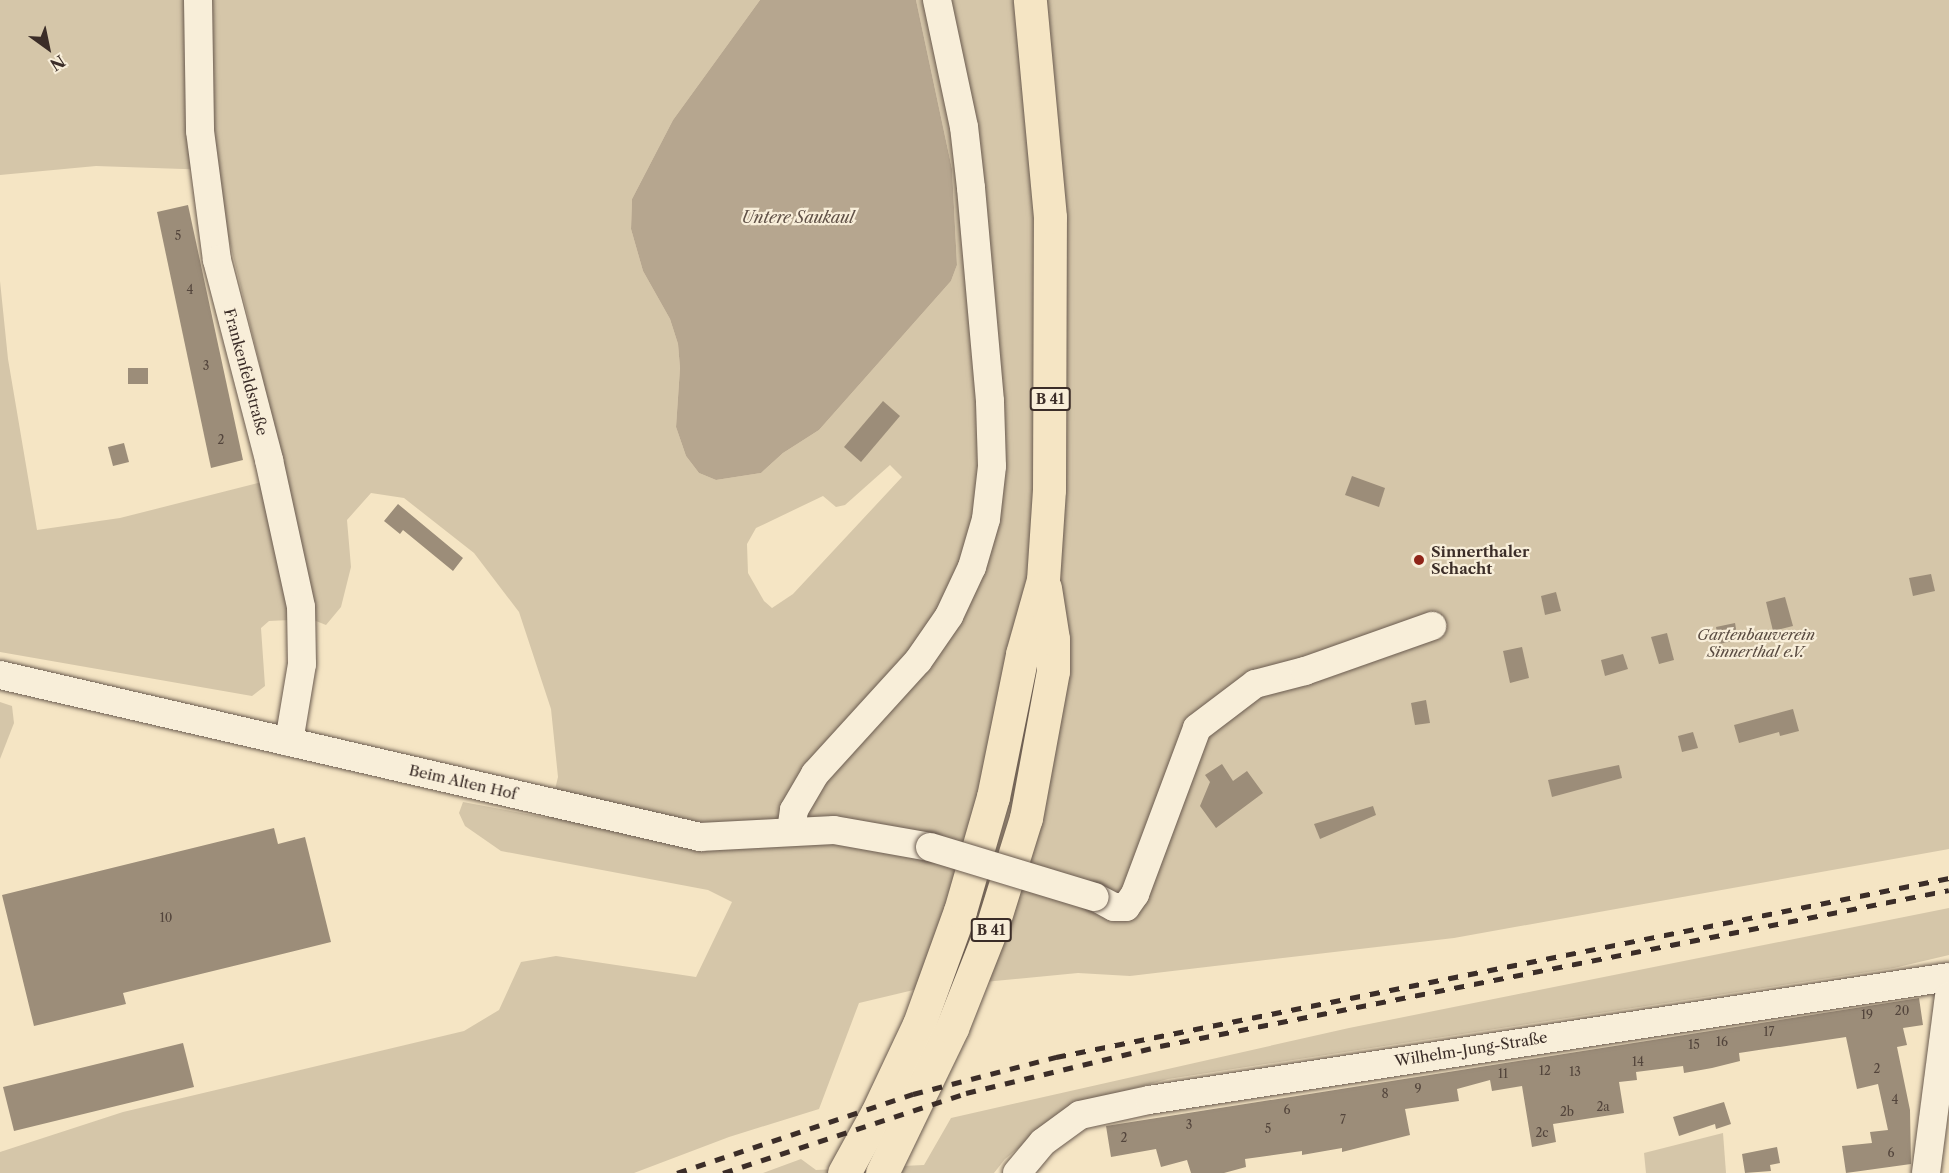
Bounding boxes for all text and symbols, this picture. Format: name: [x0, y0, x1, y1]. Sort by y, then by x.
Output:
north arrow: [18, 18, 78, 78]
text: N: [47, 51, 69, 75]
water label: Untere Saukaul: [742, 207, 854, 227]
house number: 5: [175, 229, 181, 243]
house number: 4: [187, 283, 193, 297]
street label: Frankenfeldstraße: [220, 306, 272, 438]
house number: 3: [203, 359, 209, 373]
road number: B 41: [1029, 388, 1071, 410]
house number: 2: [218, 433, 224, 447]
place label: Sinnerthaler Schacht: [1431, 542, 1529, 577]
marker: Sinnerthaler Schacht: [1412, 553, 1426, 567]
park label: Gartenbauverein Sinnerthal e.V.: [1697, 625, 1815, 660]
street label: Beim Alten Hof: [407, 761, 519, 803]
house number: 10: [160, 911, 172, 925]
road number: B 41: [970, 919, 1012, 941]
house number: 20: [1895, 1004, 1909, 1018]
house number: 19: [1861, 1008, 1873, 1022]
house number: 17: [1764, 1025, 1774, 1039]
street label: Wilhelm-Jung-Straße: [1393, 1028, 1549, 1070]
house number: 16: [1716, 1035, 1728, 1049]
house number: 15: [1688, 1038, 1700, 1052]
house number: 14: [1632, 1055, 1644, 1069]
house number: 2: [1874, 1062, 1880, 1076]
house number: 12: [1539, 1064, 1551, 1078]
house number: 13: [1569, 1065, 1581, 1079]
house number: 11: [1498, 1067, 1508, 1081]
house number: 9: [1414, 1082, 1422, 1096]
house number: 8: [1381, 1087, 1389, 1101]
house number: 4: [1892, 1093, 1898, 1107]
house number: 2a: [1596, 1100, 1610, 1114]
house number: 6: [1283, 1103, 1291, 1117]
house number: 2b: [1560, 1105, 1574, 1119]
house number: 7: [1340, 1113, 1346, 1127]
house number: 3: [1186, 1118, 1192, 1132]
house number: 5: [1265, 1122, 1271, 1136]
house number: 2c: [1535, 1126, 1549, 1140]
house number: 2: [1121, 1131, 1127, 1145]
house number: 6: [1887, 1146, 1895, 1160]

